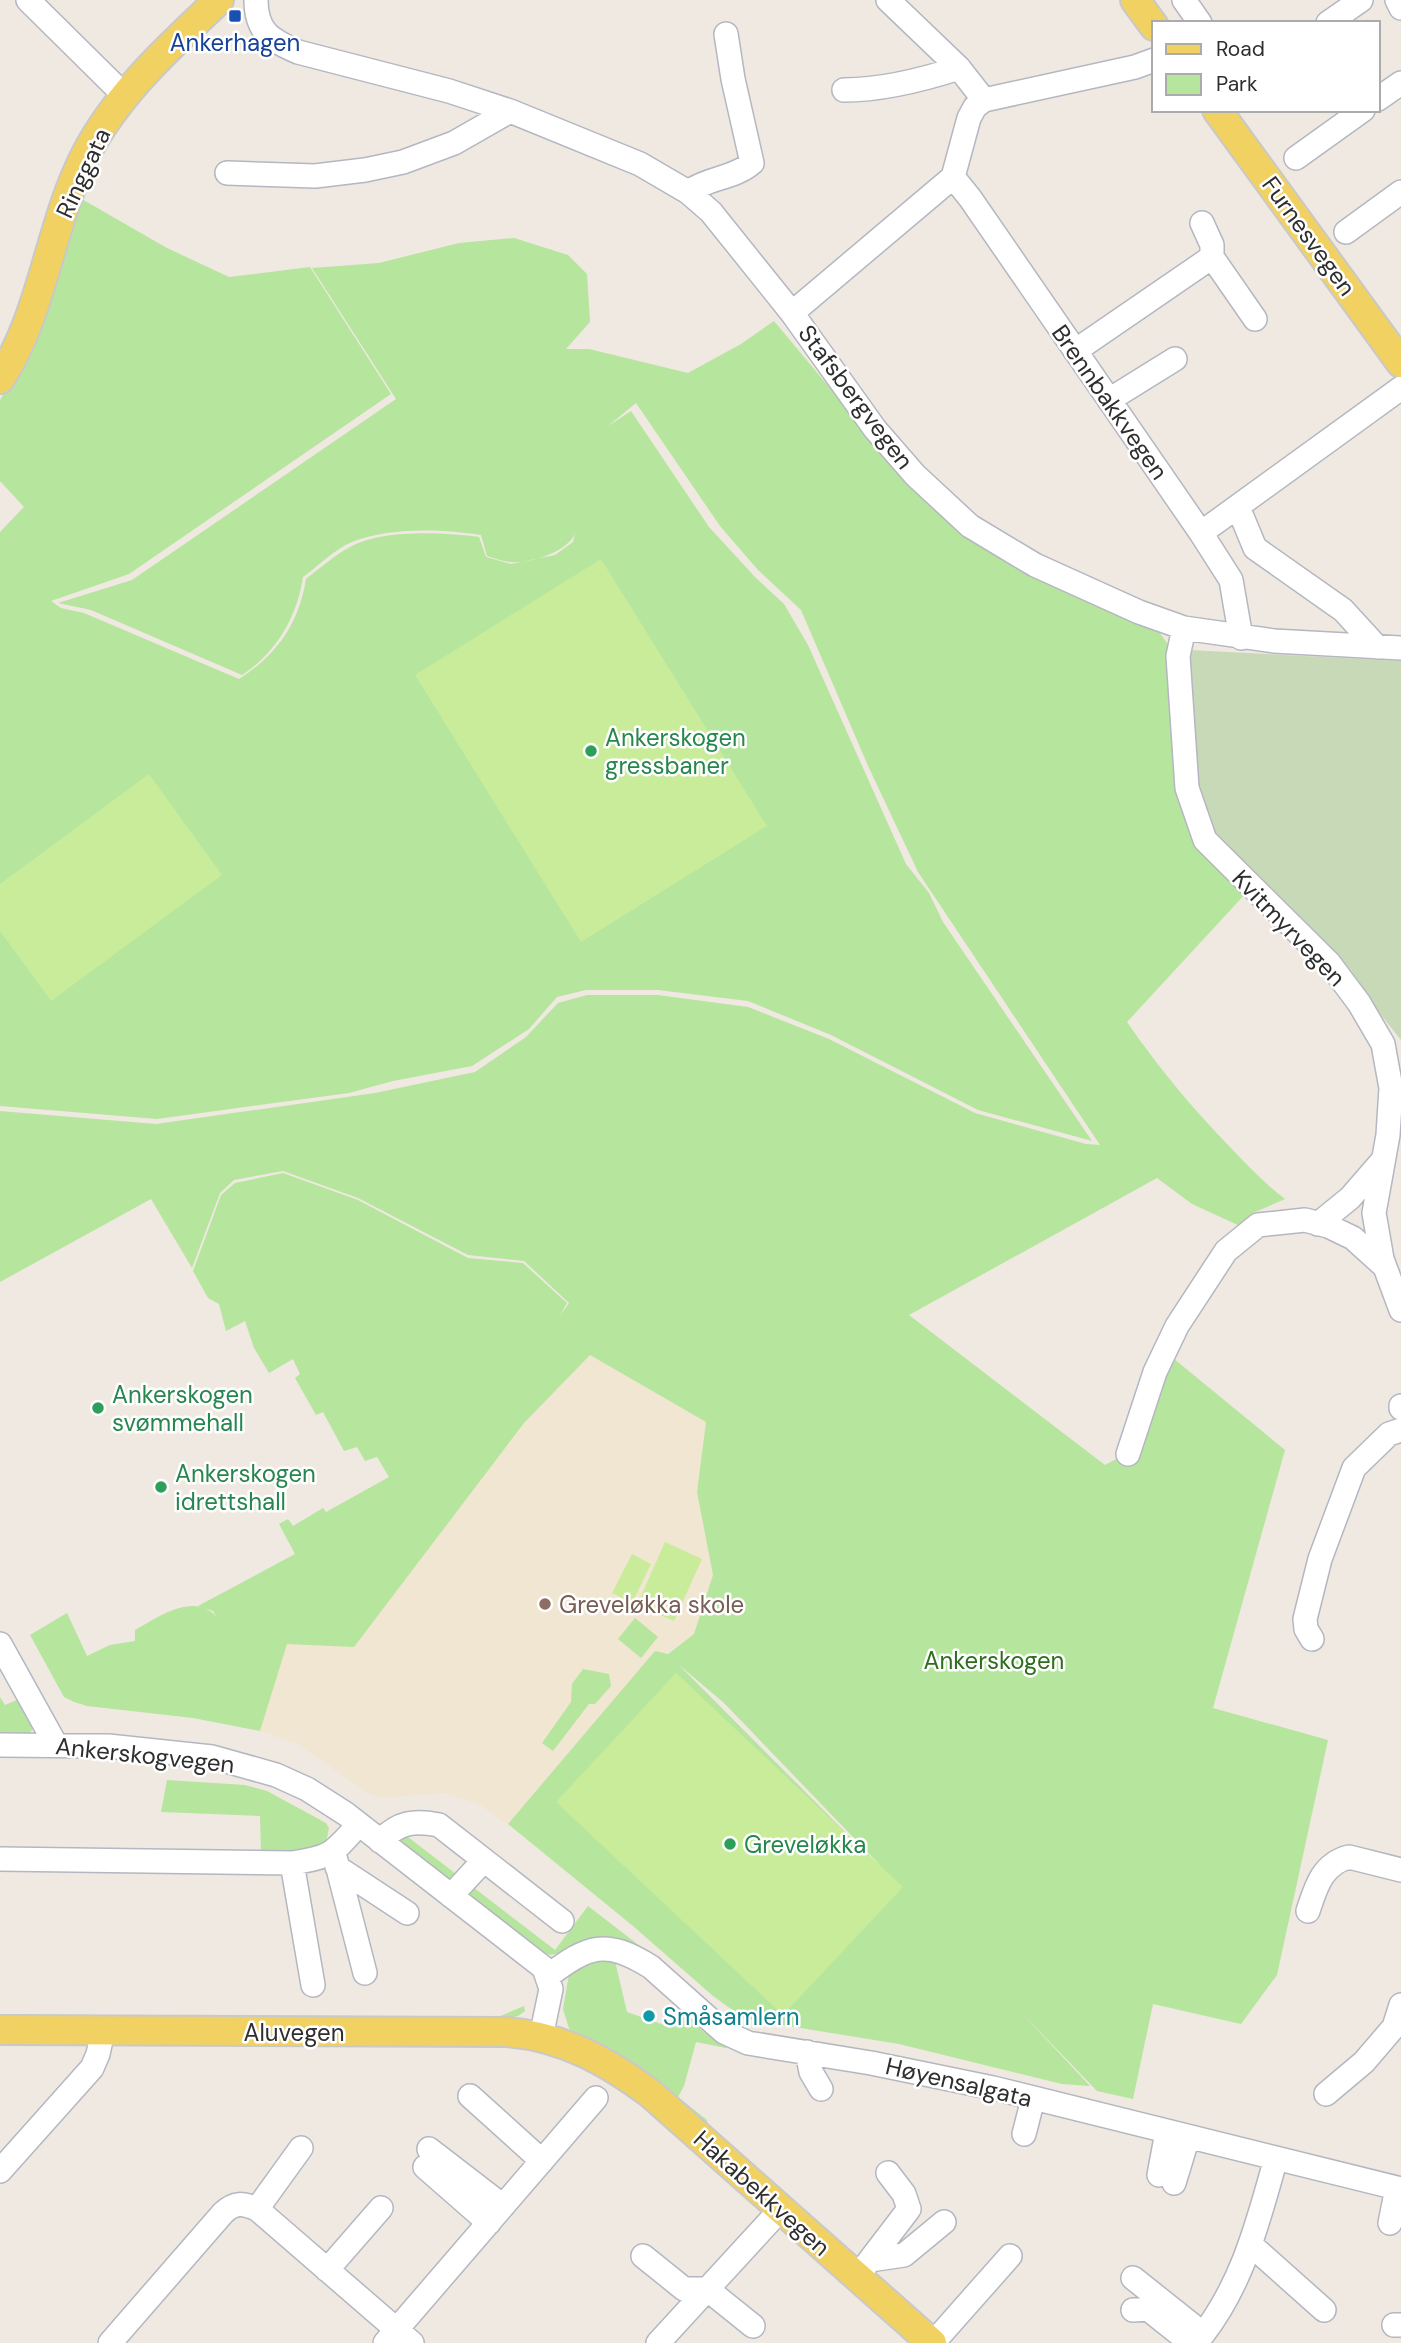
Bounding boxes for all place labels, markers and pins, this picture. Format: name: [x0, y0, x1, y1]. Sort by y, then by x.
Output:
marker: Ankerhagen: [227, 8, 243, 24]
place label: Ankerhagen: [170, 27, 300, 58]
place label: Ankerskogen gressbaner: [605, 722, 746, 781]
marker: Ankerskogen gressbaner: [583, 743, 599, 759]
place label: Ankerskogen svømmehall: [112, 1379, 253, 1438]
marker: Ankerskogen svømmehall: [90, 1400, 106, 1416]
place label: Ankerskogen idrettshall: [175, 1458, 316, 1517]
marker: Ankerskogen idrettshall: [153, 1479, 169, 1495]
place label: Greveløkka skole: [559, 1589, 744, 1620]
marker: Greveløkka skole: [537, 1596, 553, 1612]
place label: Greveløkka: [744, 1829, 866, 1860]
marker: Greveløkka: [722, 1836, 738, 1852]
place label: Småsamlern: [663, 2001, 800, 2032]
marker: Småsamlern: [641, 2008, 657, 2024]

